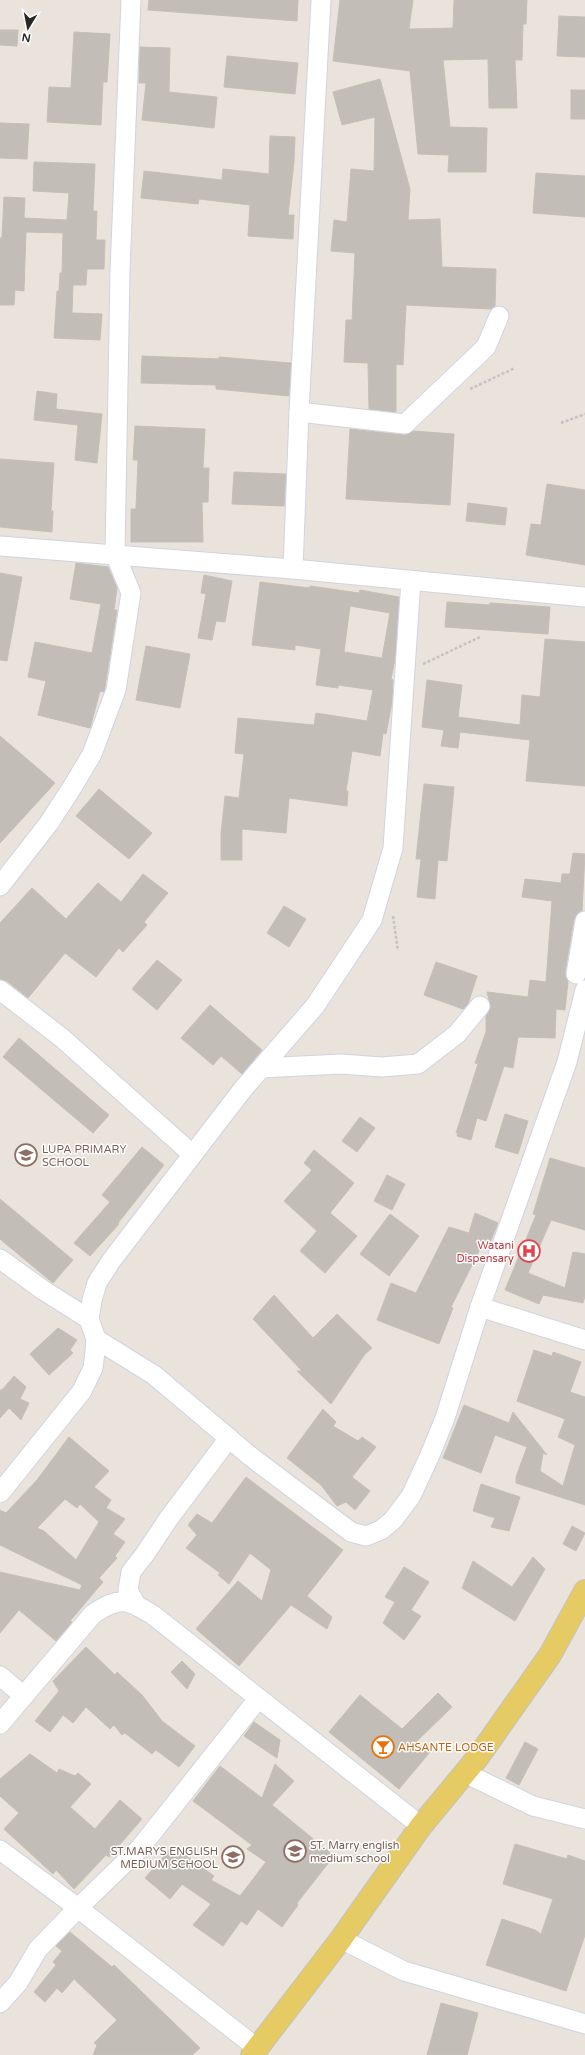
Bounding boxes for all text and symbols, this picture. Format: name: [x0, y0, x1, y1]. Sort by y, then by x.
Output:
north arrow: [8, 8, 48, 48]
text: N: [21, 30, 32, 45]
school or university icon: LUPA PRIMARY SCHOOL: [13, 1142, 39, 1168]
place label: LUPA PRIMARY SCHOOL: [42, 1143, 126, 1169]
hospital icon: Watani Dispensary: [516, 1238, 542, 1264]
place label: Watani Dispensary: [456, 1239, 514, 1265]
bar icon: AHSANTE LODGE: [370, 1734, 396, 1760]
place label: AHSANTE LODGE: [398, 1741, 494, 1754]
school or university icon: ST. Marry english medium school: [282, 1838, 308, 1864]
place label: ST. Marry english medium school: [310, 1839, 400, 1865]
school or university icon: ST.MARYS ENGLISH MEDIUM SCHOOL: [220, 1844, 246, 1870]
place label: ST.MARYS ENGLISH MEDIUM SCHOOL: [111, 1845, 219, 1871]

